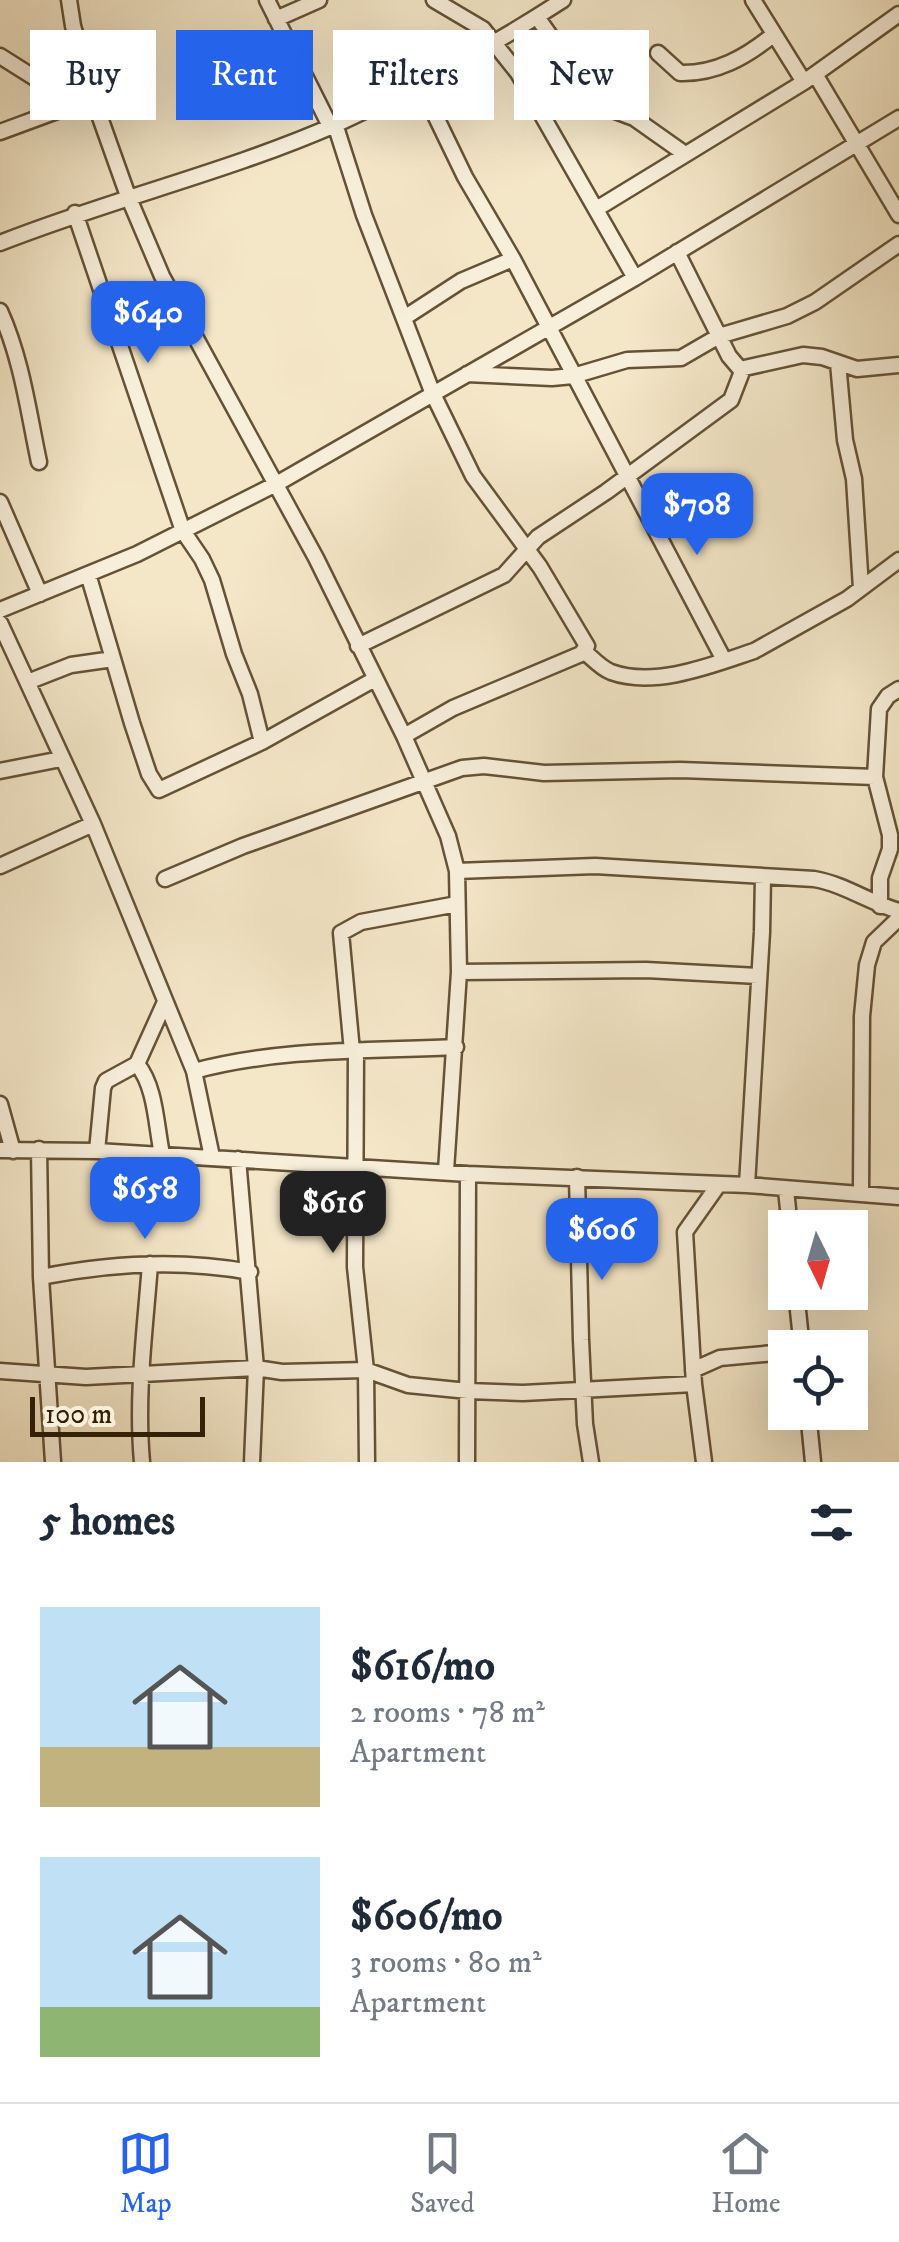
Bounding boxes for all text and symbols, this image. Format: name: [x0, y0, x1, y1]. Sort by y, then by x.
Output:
chip: Buy: [30, 30, 156, 120]
chip: Rent: [176, 30, 313, 120]
chip: Filters: [333, 30, 494, 120]
chip: New: [514, 30, 649, 120]
pin: $640: [89, 281, 207, 366]
text: $640: [113, 293, 183, 333]
pin: $708: [638, 473, 756, 558]
text: $708: [663, 485, 731, 525]
pin: $658: [86, 1157, 204, 1242]
text: $658: [112, 1169, 178, 1209]
pin: $616: [274, 1171, 392, 1256]
text: $616: [302, 1183, 364, 1223]
pin: $606: [543, 1198, 661, 1283]
text: $606: [568, 1210, 636, 1250]
north arrow: [768, 1210, 868, 1310]
map controls: [768, 1210, 868, 1430]
button: locate: [768, 1330, 868, 1430]
scale bar: [30, 1392, 205, 1436]
text: 100 m: [45, 1397, 112, 1432]
icon: filters: [804, 1495, 859, 1550]
text: 5 homes: [40, 1496, 175, 1548]
text: $616/mo: [350, 1641, 495, 1693]
icon: home: [120, 1647, 240, 1767]
text: 2 rooms · 78 m²: [350, 1693, 545, 1733]
text: Apartment: [350, 1733, 486, 1773]
text: $606/mo: [350, 1891, 503, 1943]
icon: home: [120, 1897, 240, 2017]
text: 3 rooms · 80 m²: [350, 1943, 542, 1983]
text: Apartment: [350, 1983, 486, 2023]
tab: Map: [118, 2126, 173, 2221]
tab: Saved: [410, 2126, 475, 2221]
tab: Home: [711, 2126, 781, 2221]

